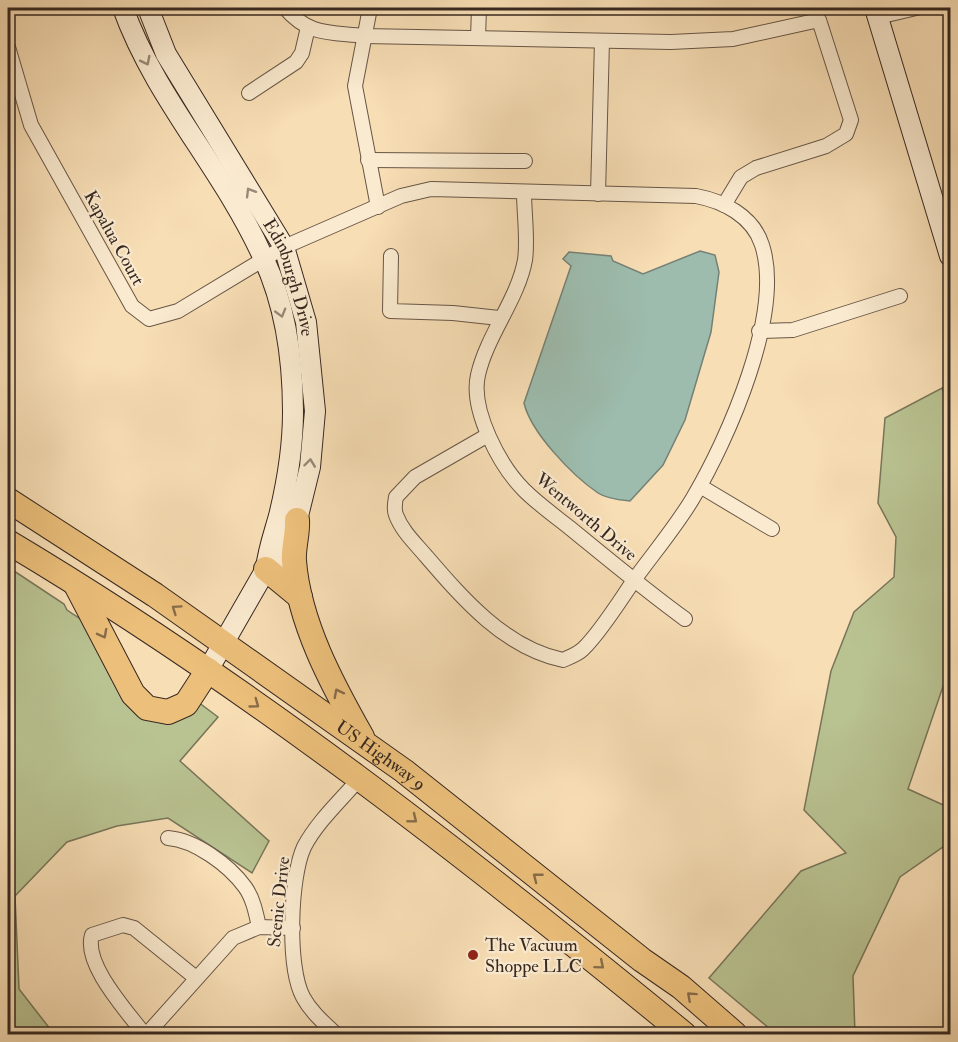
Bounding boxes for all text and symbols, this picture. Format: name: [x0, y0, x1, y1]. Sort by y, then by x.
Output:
one-way arrow: [139, 55, 150, 66]
street label: Kapalua Court: [78, 186, 150, 290]
one-way arrow: [246, 188, 258, 198]
street label: Edinburgh Drive: [258, 214, 319, 338]
one-way arrow: [274, 307, 286, 318]
one-way arrow: [303, 459, 316, 468]
street label: Wentworth Drive: [530, 467, 642, 567]
one-way arrow: [171, 605, 182, 616]
one-way arrow: [96, 628, 107, 638]
one-way arrow: [334, 689, 346, 700]
one-way arrow: [249, 697, 260, 708]
street label: US Highway 9: [331, 715, 431, 796]
one-way arrow: [406, 812, 417, 823]
street label: Scenic Drive: [263, 855, 295, 948]
one-way arrow: [533, 873, 544, 884]
place label: The Vacuum Shoppe LLC: [485, 934, 582, 978]
marker: The Vacuum Shoppe LLC: [466, 948, 480, 962]
one-way arrow: [593, 957, 604, 968]
one-way arrow: [687, 992, 698, 1003]

